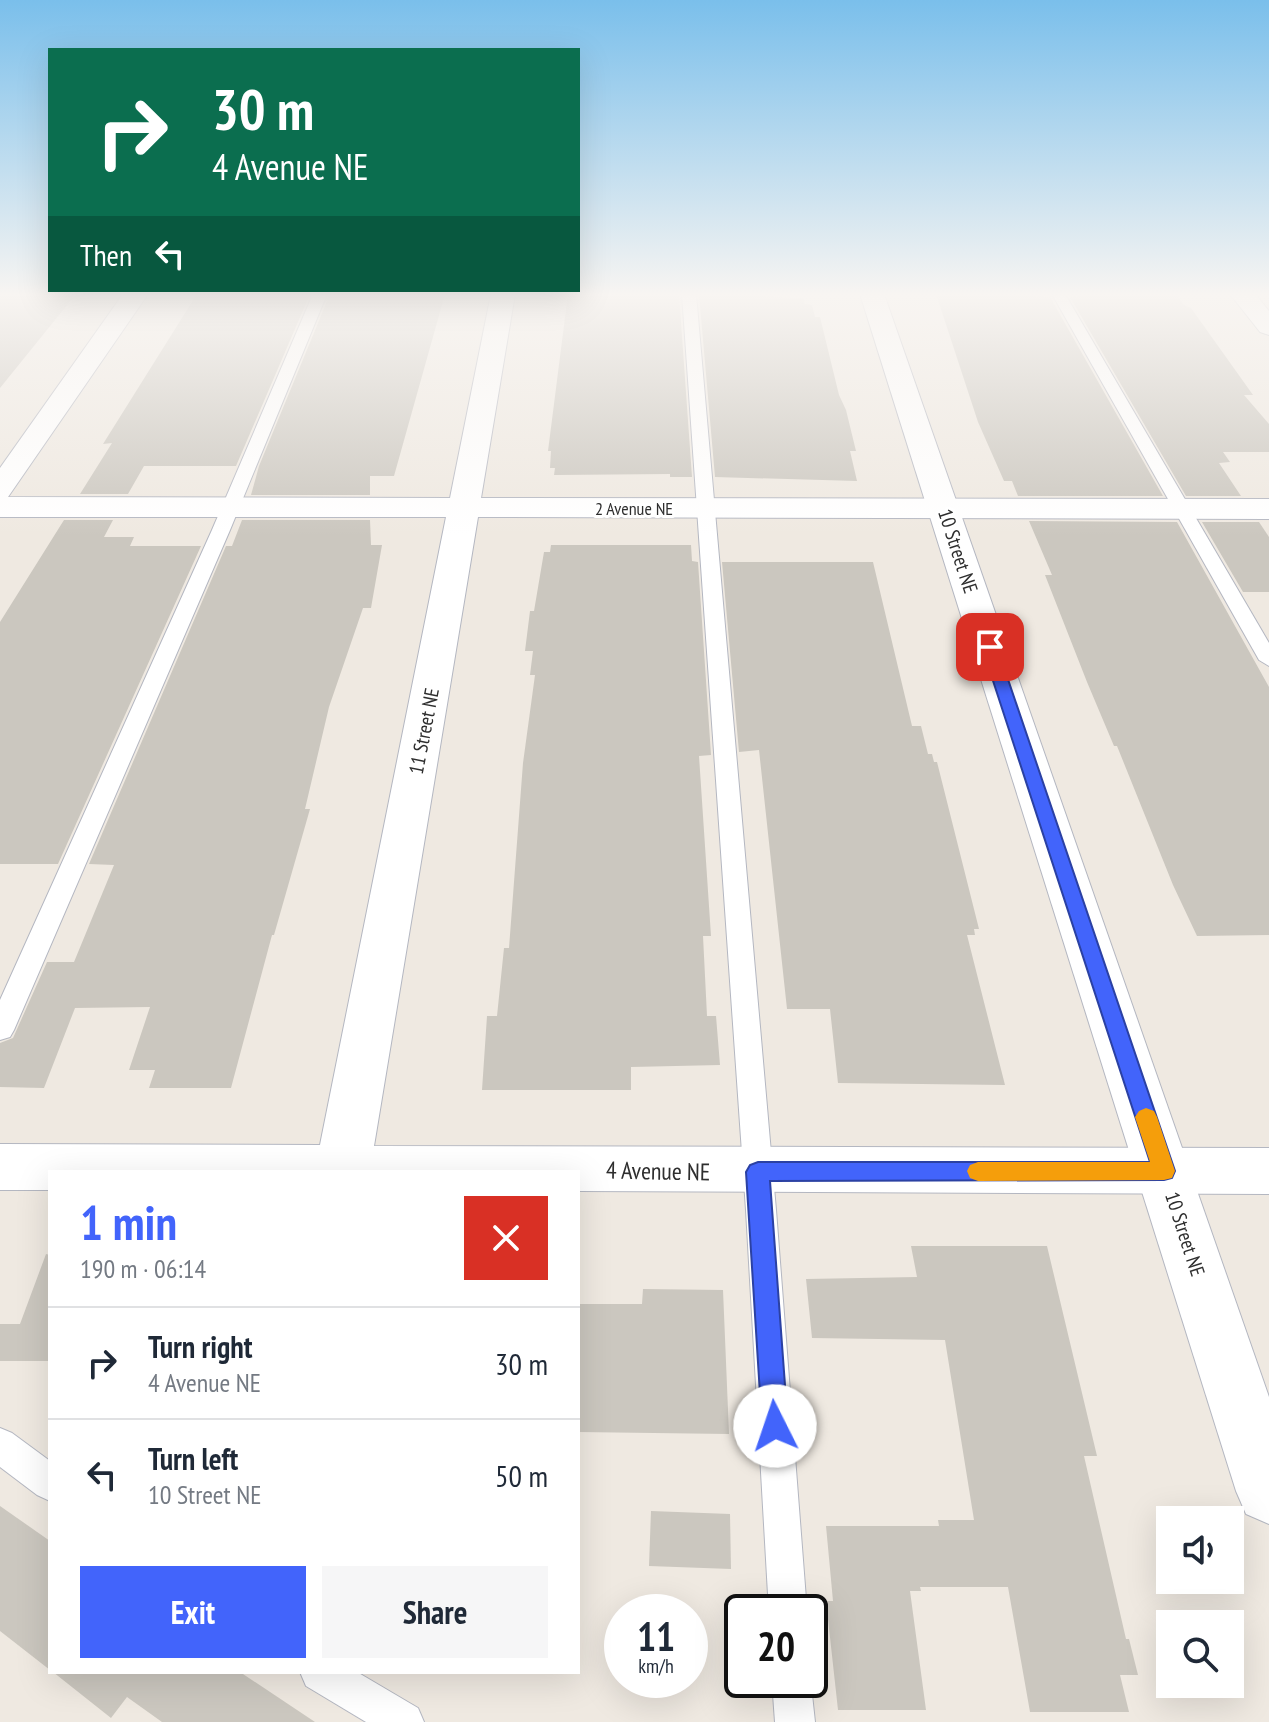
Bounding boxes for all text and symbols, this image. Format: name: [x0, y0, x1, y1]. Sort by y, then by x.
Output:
text: 30 m: [212, 73, 314, 145]
icon: right: [80, 80, 184, 184]
text: 4 Avenue NE: [212, 143, 368, 190]
icon: left: [148, 232, 192, 276]
text: Then: [80, 235, 132, 274]
street label: 2 Avenue NE: [595, 497, 673, 520]
street label: 10 Street NE: [932, 506, 984, 596]
pin: [956, 613, 1024, 681]
icon: arrive: [968, 625, 1012, 669]
street label: 11 Street NE: [403, 686, 445, 776]
street label: 4 Avenue NE: [606, 1155, 710, 1187]
street label: 10 Street NE: [1159, 1189, 1211, 1279]
text: 1 min: [80, 1191, 177, 1253]
button: close: [464, 1196, 548, 1280]
text: 190 m · 06:14: [80, 1252, 206, 1285]
text: Turn right: [148, 1327, 252, 1366]
icon: right: [80, 1341, 124, 1385]
text: 30 m: [495, 1344, 548, 1383]
text: 4 Avenue NE: [148, 1366, 261, 1399]
position arrow: [733, 1384, 817, 1468]
text: Turn left: [148, 1439, 238, 1478]
icon: left: [80, 1453, 124, 1497]
text: 50 m: [495, 1456, 548, 1495]
text: 10 Street NE: [148, 1478, 261, 1511]
map controls: [1156, 1506, 1244, 1698]
button: sound: [1156, 1506, 1244, 1594]
button: Exit: [80, 1566, 306, 1658]
button: Share: [322, 1566, 548, 1658]
speed limit sign: 20: [724, 1594, 828, 1698]
text: 11: [637, 1610, 675, 1662]
button: search: [1156, 1610, 1244, 1698]
text: km/h: [638, 1653, 674, 1679]

